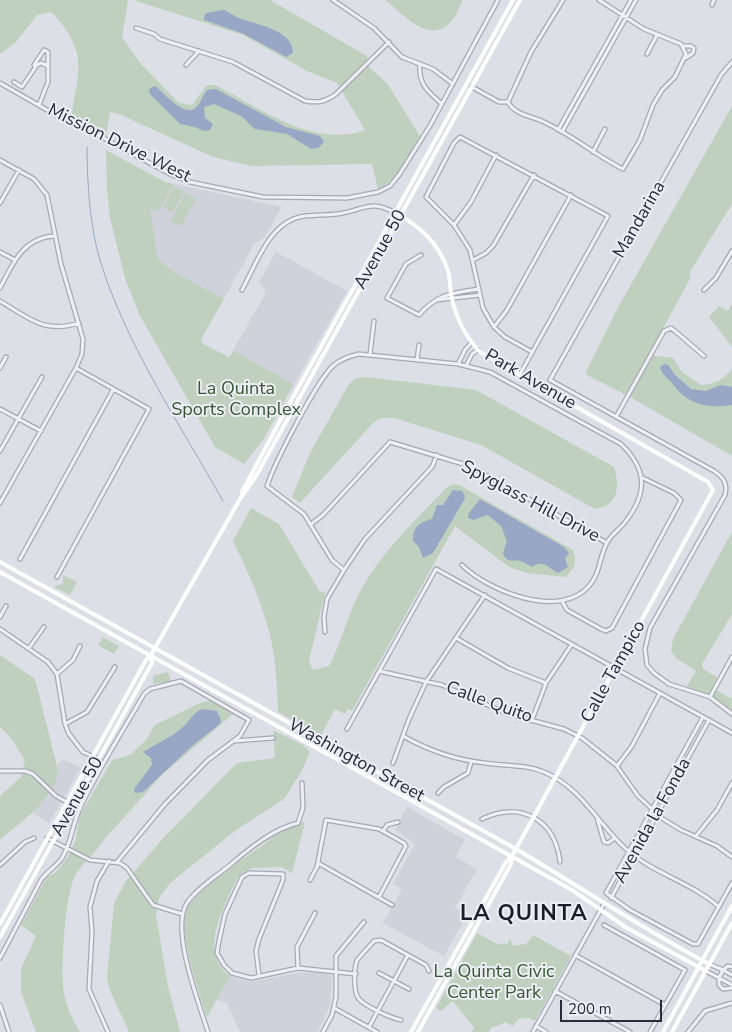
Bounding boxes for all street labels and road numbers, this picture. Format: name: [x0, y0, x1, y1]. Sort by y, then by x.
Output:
street label: Mission Drive West: [44, 100, 194, 188]
street label: Mandarina: [609, 178, 671, 262]
street label: Avenue 50: [350, 207, 412, 293]
street label: Park Avenue: [481, 345, 579, 415]
street label: Spyglass Hill Drive: [457, 456, 603, 548]
street label: Calle Tampico: [577, 617, 651, 727]
street label: Calle Quito: [443, 677, 535, 729]
street label: Washington Street: [284, 715, 428, 807]
street label: Avenue 50: [47, 754, 109, 840]
street label: Avenida la Fonda: [610, 755, 696, 887]

